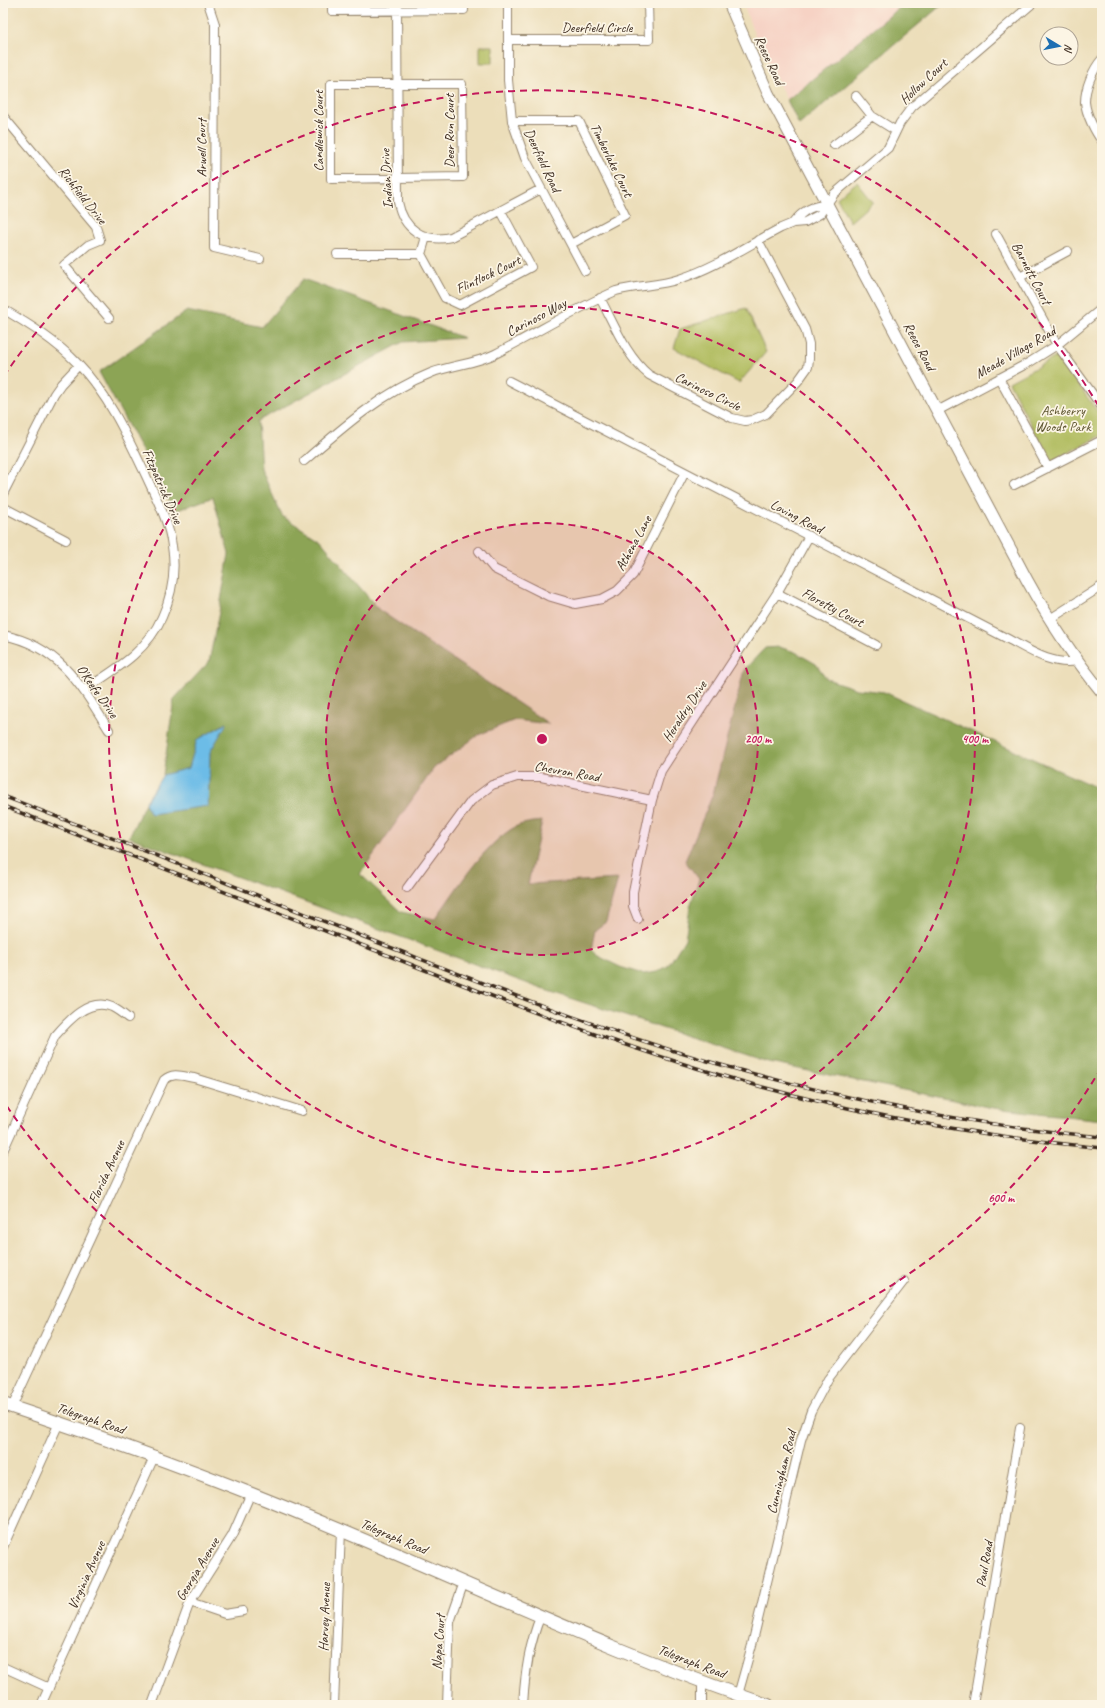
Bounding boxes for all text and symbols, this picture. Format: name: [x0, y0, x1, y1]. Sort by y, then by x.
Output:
street label: Deerfield Circle: [562, 19, 634, 36]
north arrow: [1039, 26, 1079, 66]
street label: Reece Road: [751, 33, 789, 90]
text: N: [1061, 43, 1076, 54]
street label: Hollow Court: [896, 54, 952, 108]
street label: Candlewick Court: [310, 89, 327, 172]
street label: Deer Run Court: [441, 93, 458, 168]
street label: Arwell Court: [193, 117, 210, 177]
street label: Timberlake Court: [586, 120, 637, 201]
street label: Deerfield Road: [520, 126, 566, 197]
street label: Indian Drive: [376, 147, 397, 210]
street label: Richfield Drive: [55, 163, 111, 229]
street label: Barnett Court: [1008, 239, 1056, 309]
street label: Flintlock Court: [453, 251, 524, 297]
street label: Carinoso Way: [503, 294, 570, 340]
street label: Reece Road: [900, 319, 941, 376]
street label: Meade Village Road: [972, 321, 1061, 382]
street label: Carinoso Circle: [672, 368, 745, 415]
park label: Ashberry Woods Park: [1035, 402, 1093, 435]
street label: Fitzpatrick Drive: [139, 446, 187, 528]
street label: Loving Road: [768, 496, 828, 538]
street label: Athena Lane: [611, 511, 656, 574]
street label: Floretty Court: [799, 584, 868, 631]
street label: O'Keefe Drive: [73, 661, 123, 722]
street label: Heraldry Drive: [658, 676, 711, 745]
text: 200 m: [745, 731, 772, 747]
text: 400 m: [962, 731, 989, 747]
centre of rings: [535, 732, 549, 746]
street label: Chevron Road: [533, 757, 603, 786]
street label: Florida Avenue: [84, 1136, 129, 1207]
text: 600 m: [988, 1190, 1015, 1206]
street label: Telegraph Road: [55, 1399, 130, 1439]
street label: Cunningham Road: [763, 1426, 801, 1515]
street label: Telegraph Road: [358, 1515, 432, 1559]
street label: Georgia Avenue: [172, 1533, 224, 1604]
street label: Virginia Avenue: [64, 1537, 110, 1612]
street label: Paul Road: [972, 1537, 997, 1588]
street label: Harvey Avenue: [315, 1581, 334, 1652]
street label: Napa Court: [428, 1611, 449, 1670]
street label: Telegraph Road: [656, 1641, 730, 1683]

